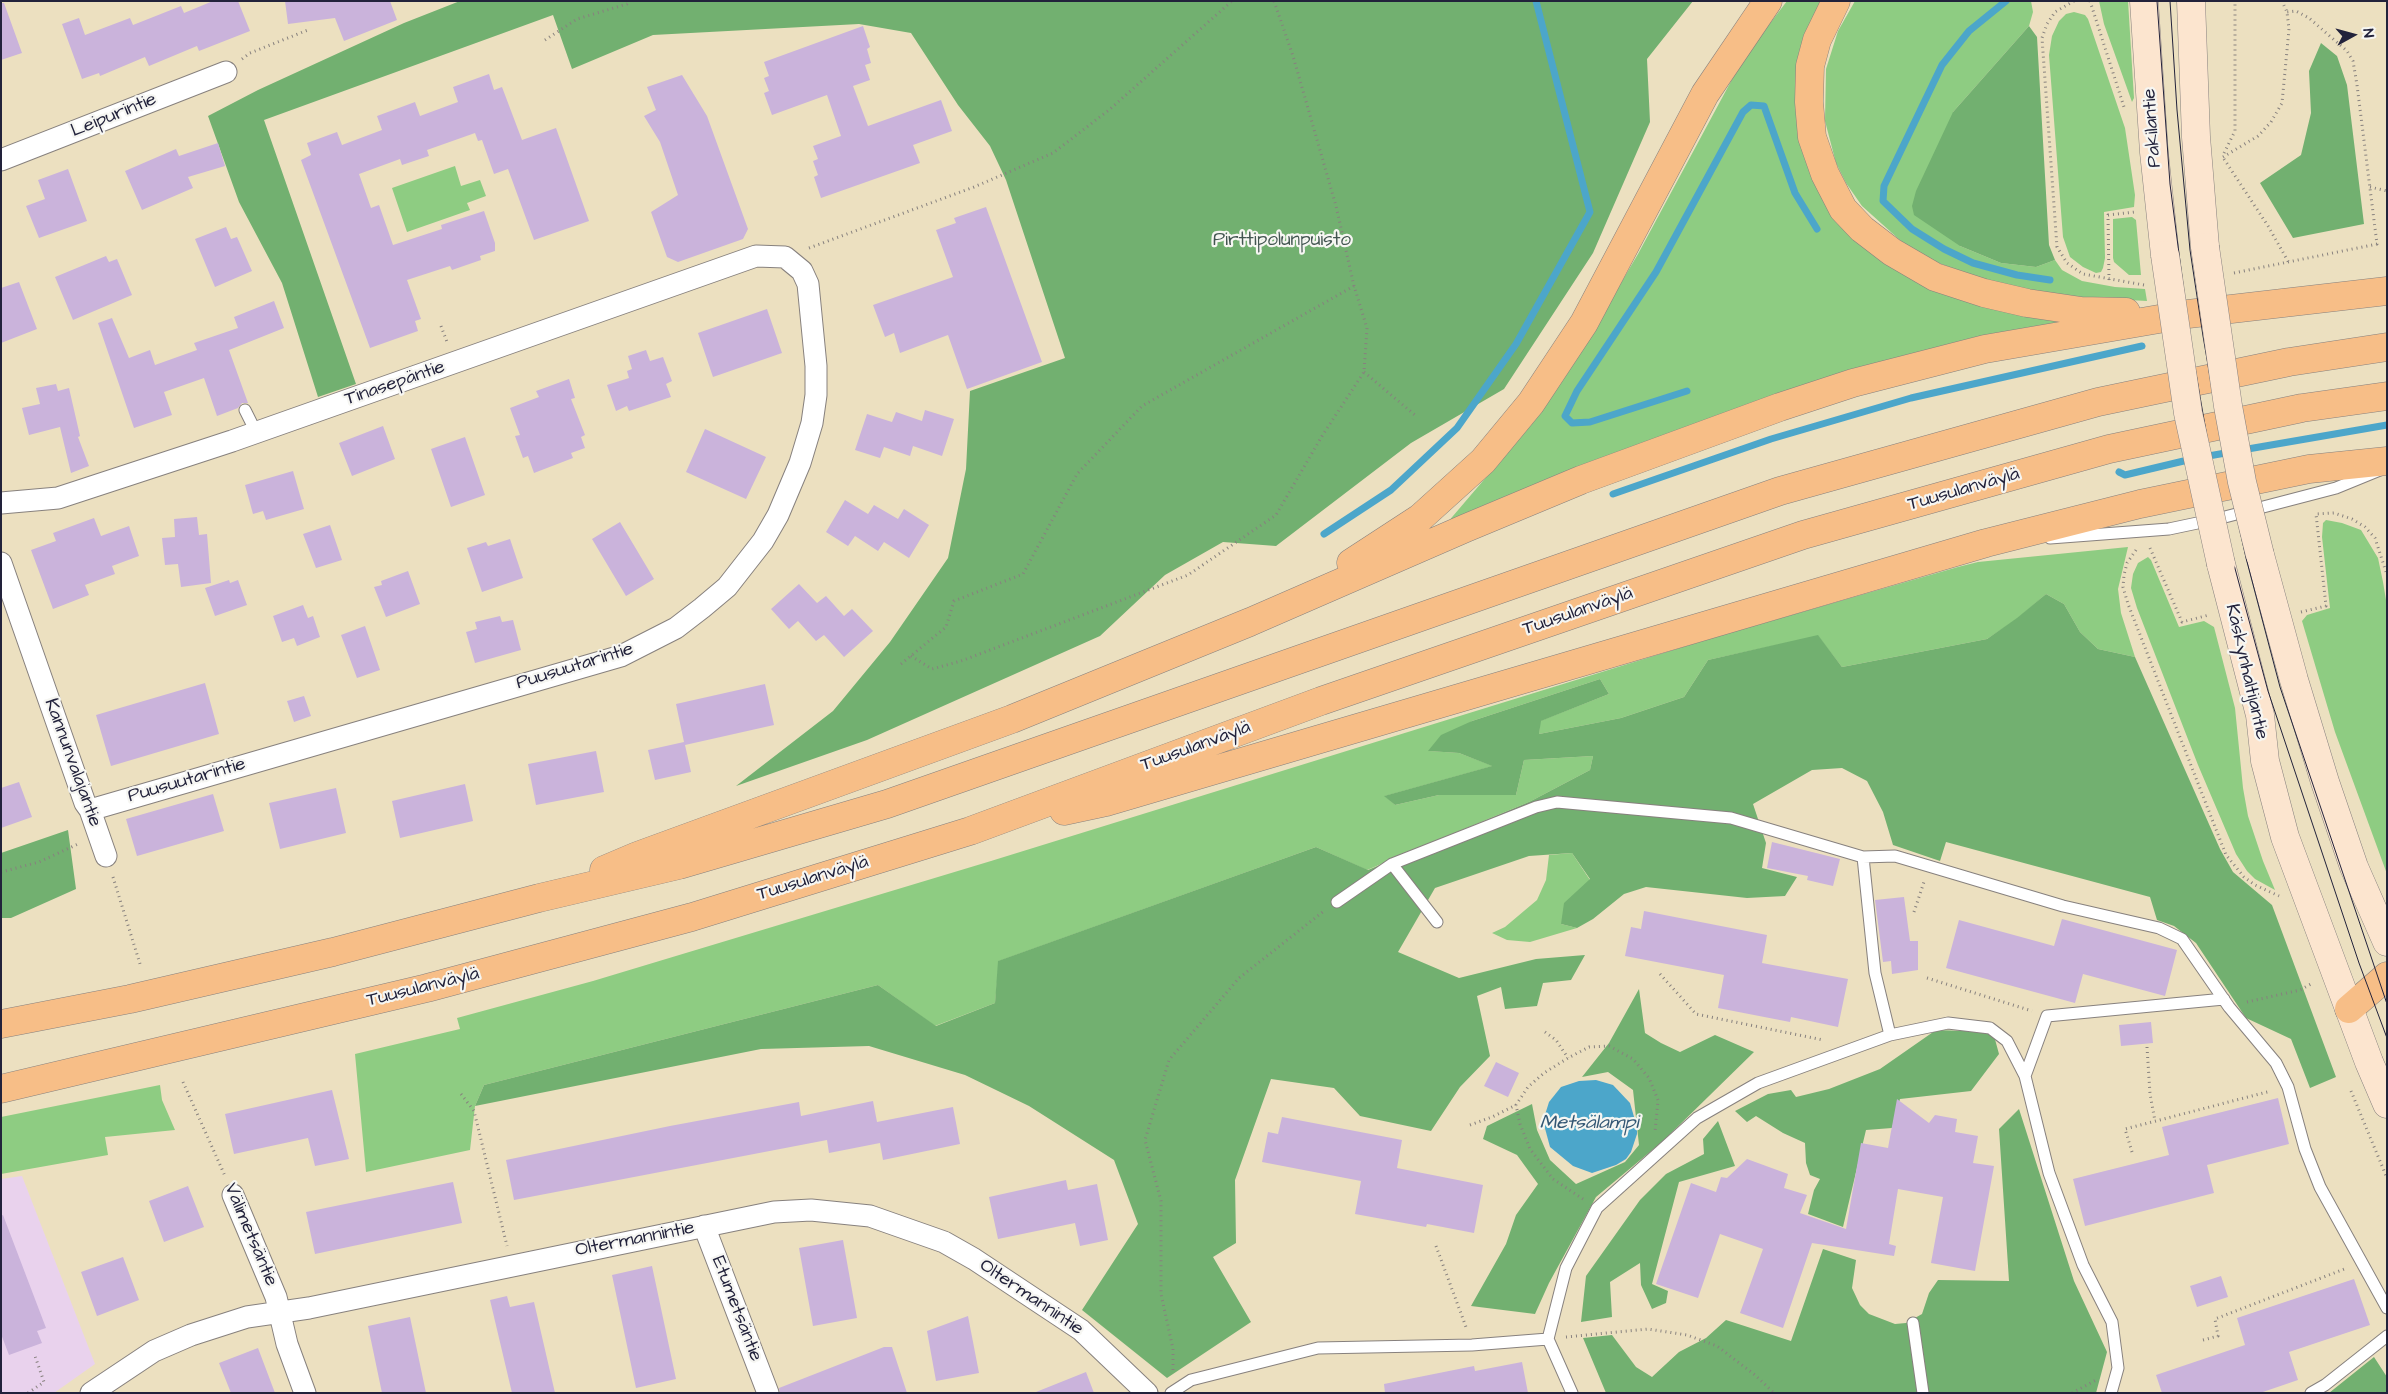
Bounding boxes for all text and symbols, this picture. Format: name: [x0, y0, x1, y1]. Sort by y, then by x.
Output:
north arrow: [2328, 10, 2378, 60]
text: N: [2357, 28, 2378, 39]
street label: Pakilantie: [2139, 88, 2167, 168]
street label: Leipurintie: [68, 89, 160, 143]
park label: Pirttipolunpuisto: [1213, 230, 1351, 252]
street label: Tinasepäntie: [342, 356, 448, 412]
street label: Tuusulanväylä: [1906, 463, 2022, 517]
street label: Tuusulanväylä: [1520, 582, 1636, 642]
street label: Käskynhaltijantie: [2219, 602, 2273, 742]
street label: Puusuutarintie: [514, 638, 636, 696]
street label: Kannunvalajantie: [38, 696, 106, 830]
street label: Tuusulanväylä: [1138, 717, 1254, 777]
street label: Puusuutarintie: [126, 753, 248, 809]
street label: Tuusulanväylä: [755, 851, 871, 907]
street label: Tuusulanväylä: [364, 963, 482, 1013]
water label: Metsälampi: [1540, 1112, 1638, 1136]
street label: Välimetsäntie: [218, 1180, 282, 1290]
street label: Oltermannintie: [574, 1217, 696, 1263]
street label: Etumetsäntie: [705, 1253, 767, 1365]
street label: Oltermannintie: [975, 1255, 1087, 1341]

